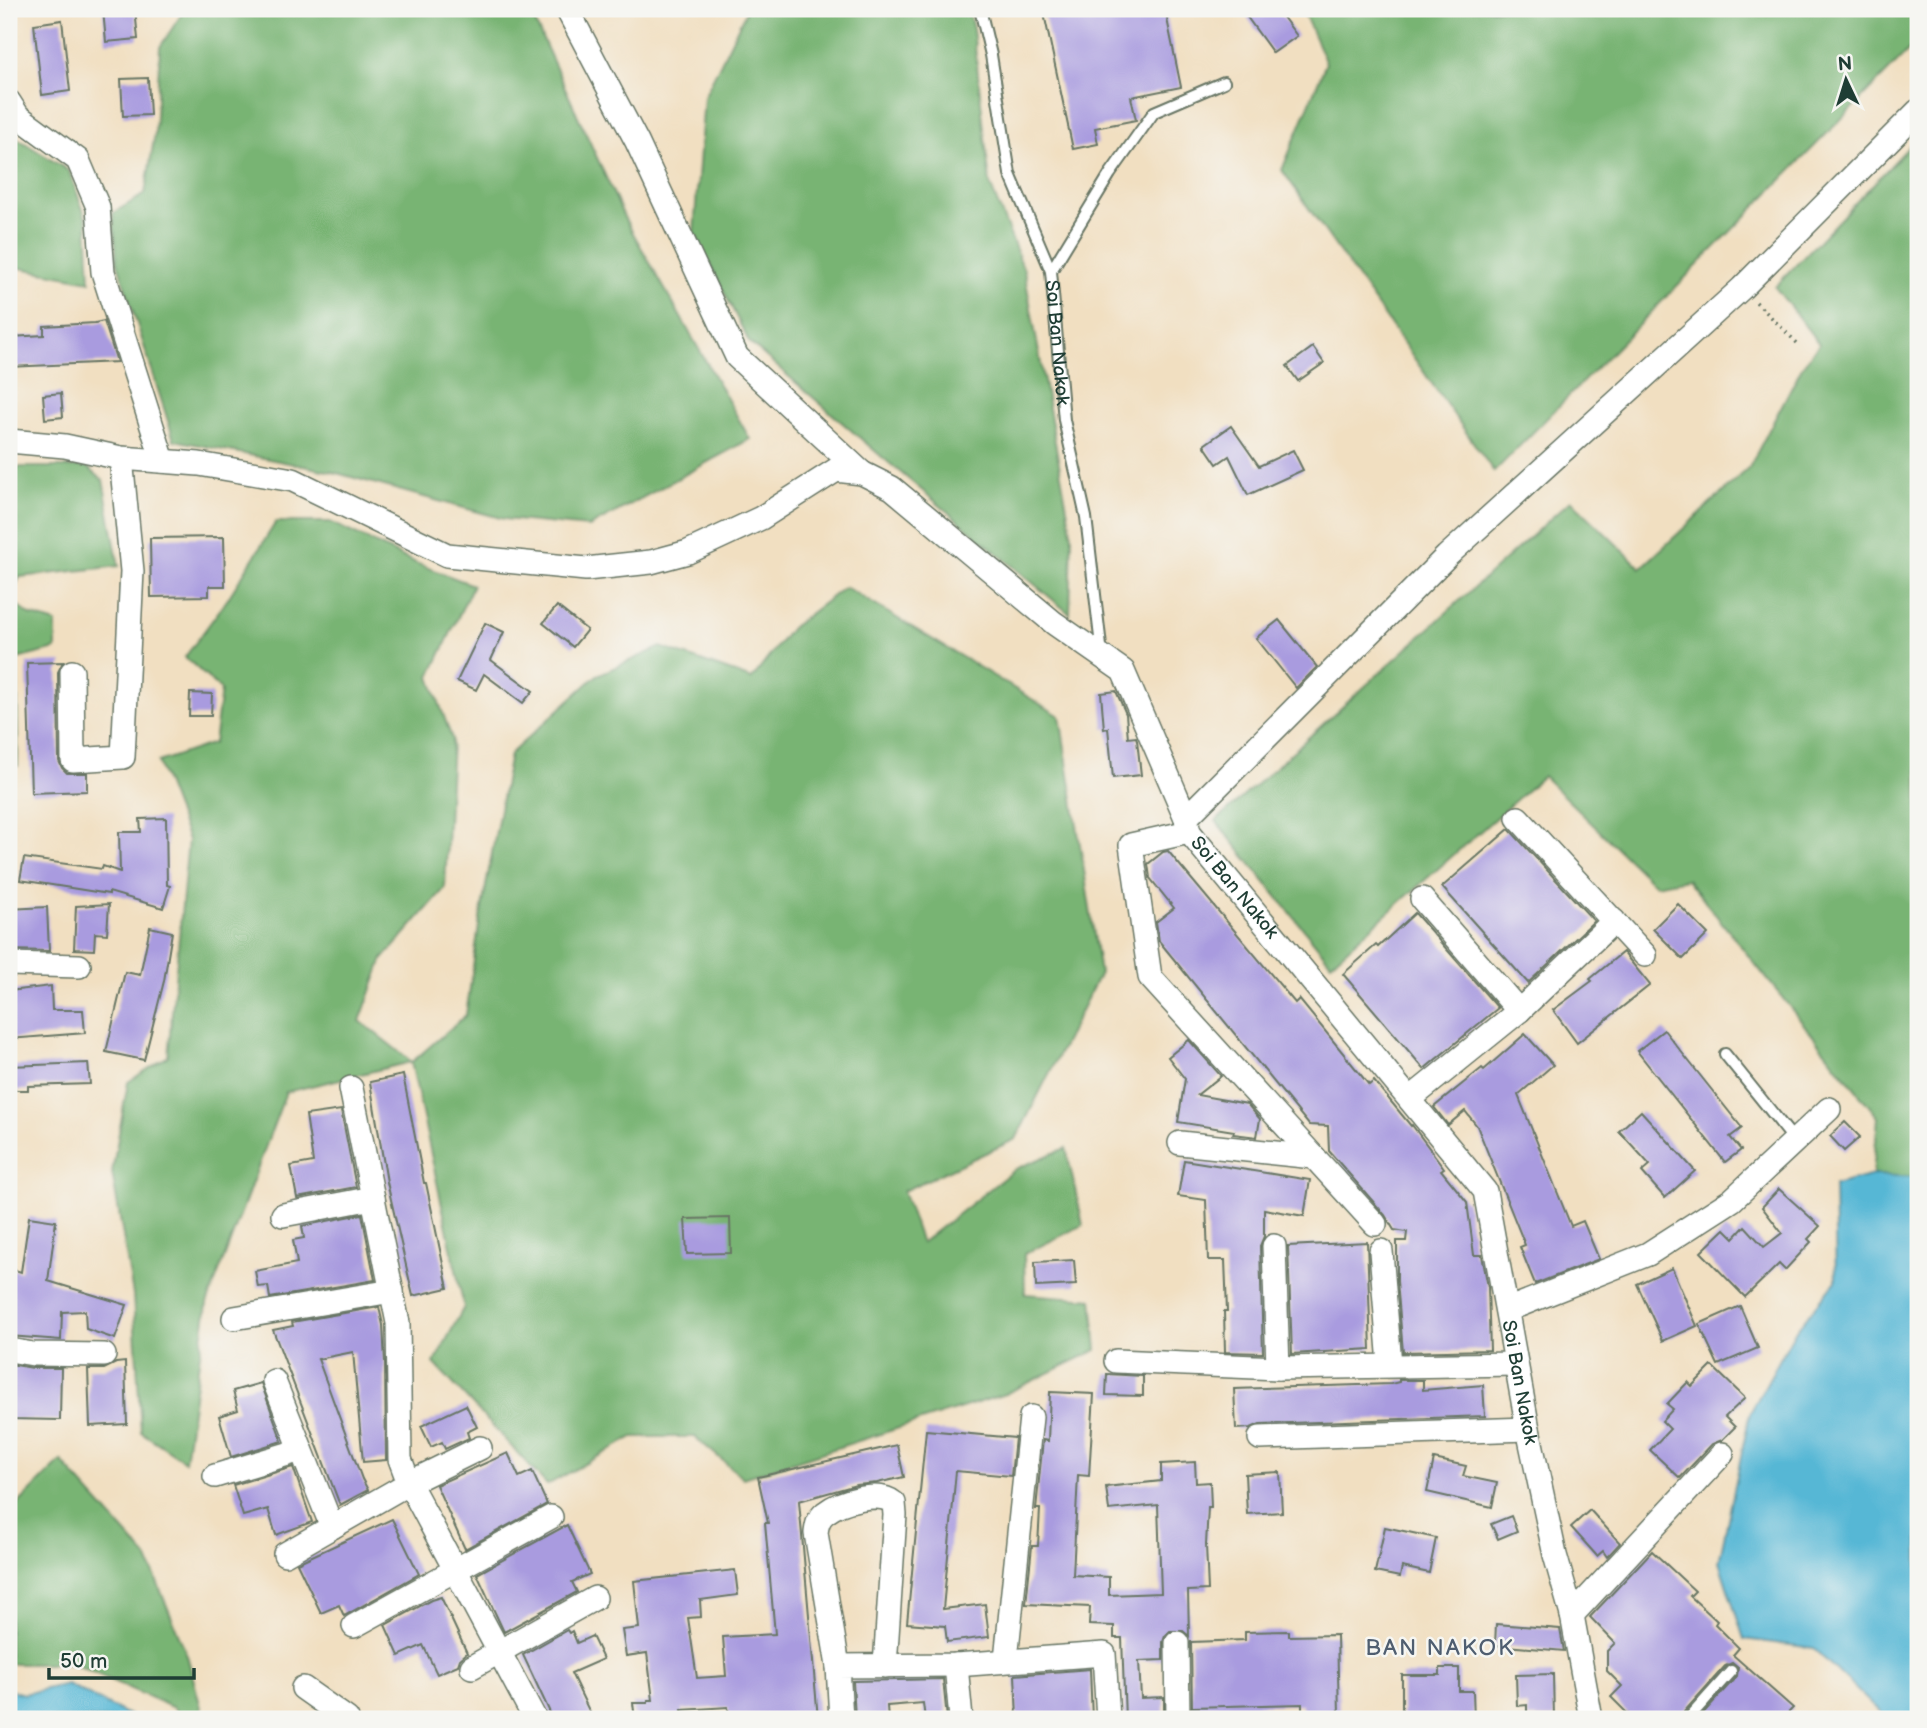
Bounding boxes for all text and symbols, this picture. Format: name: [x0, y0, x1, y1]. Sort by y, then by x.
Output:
north arrow: [1812, 46, 1882, 116]
text: N: [1837, 53, 1853, 77]
street label: Soi Ban Nakok: [1040, 279, 1074, 407]
street label: Soi Ban Nakok: [1186, 832, 1284, 944]
street label: Soi Ban Nakok: [1497, 1318, 1543, 1447]
district label: BAN NAKOK: [1365, 1634, 1515, 1662]
scale bar: [49, 1637, 194, 1681]
text: 50 m: [60, 1649, 107, 1674]

